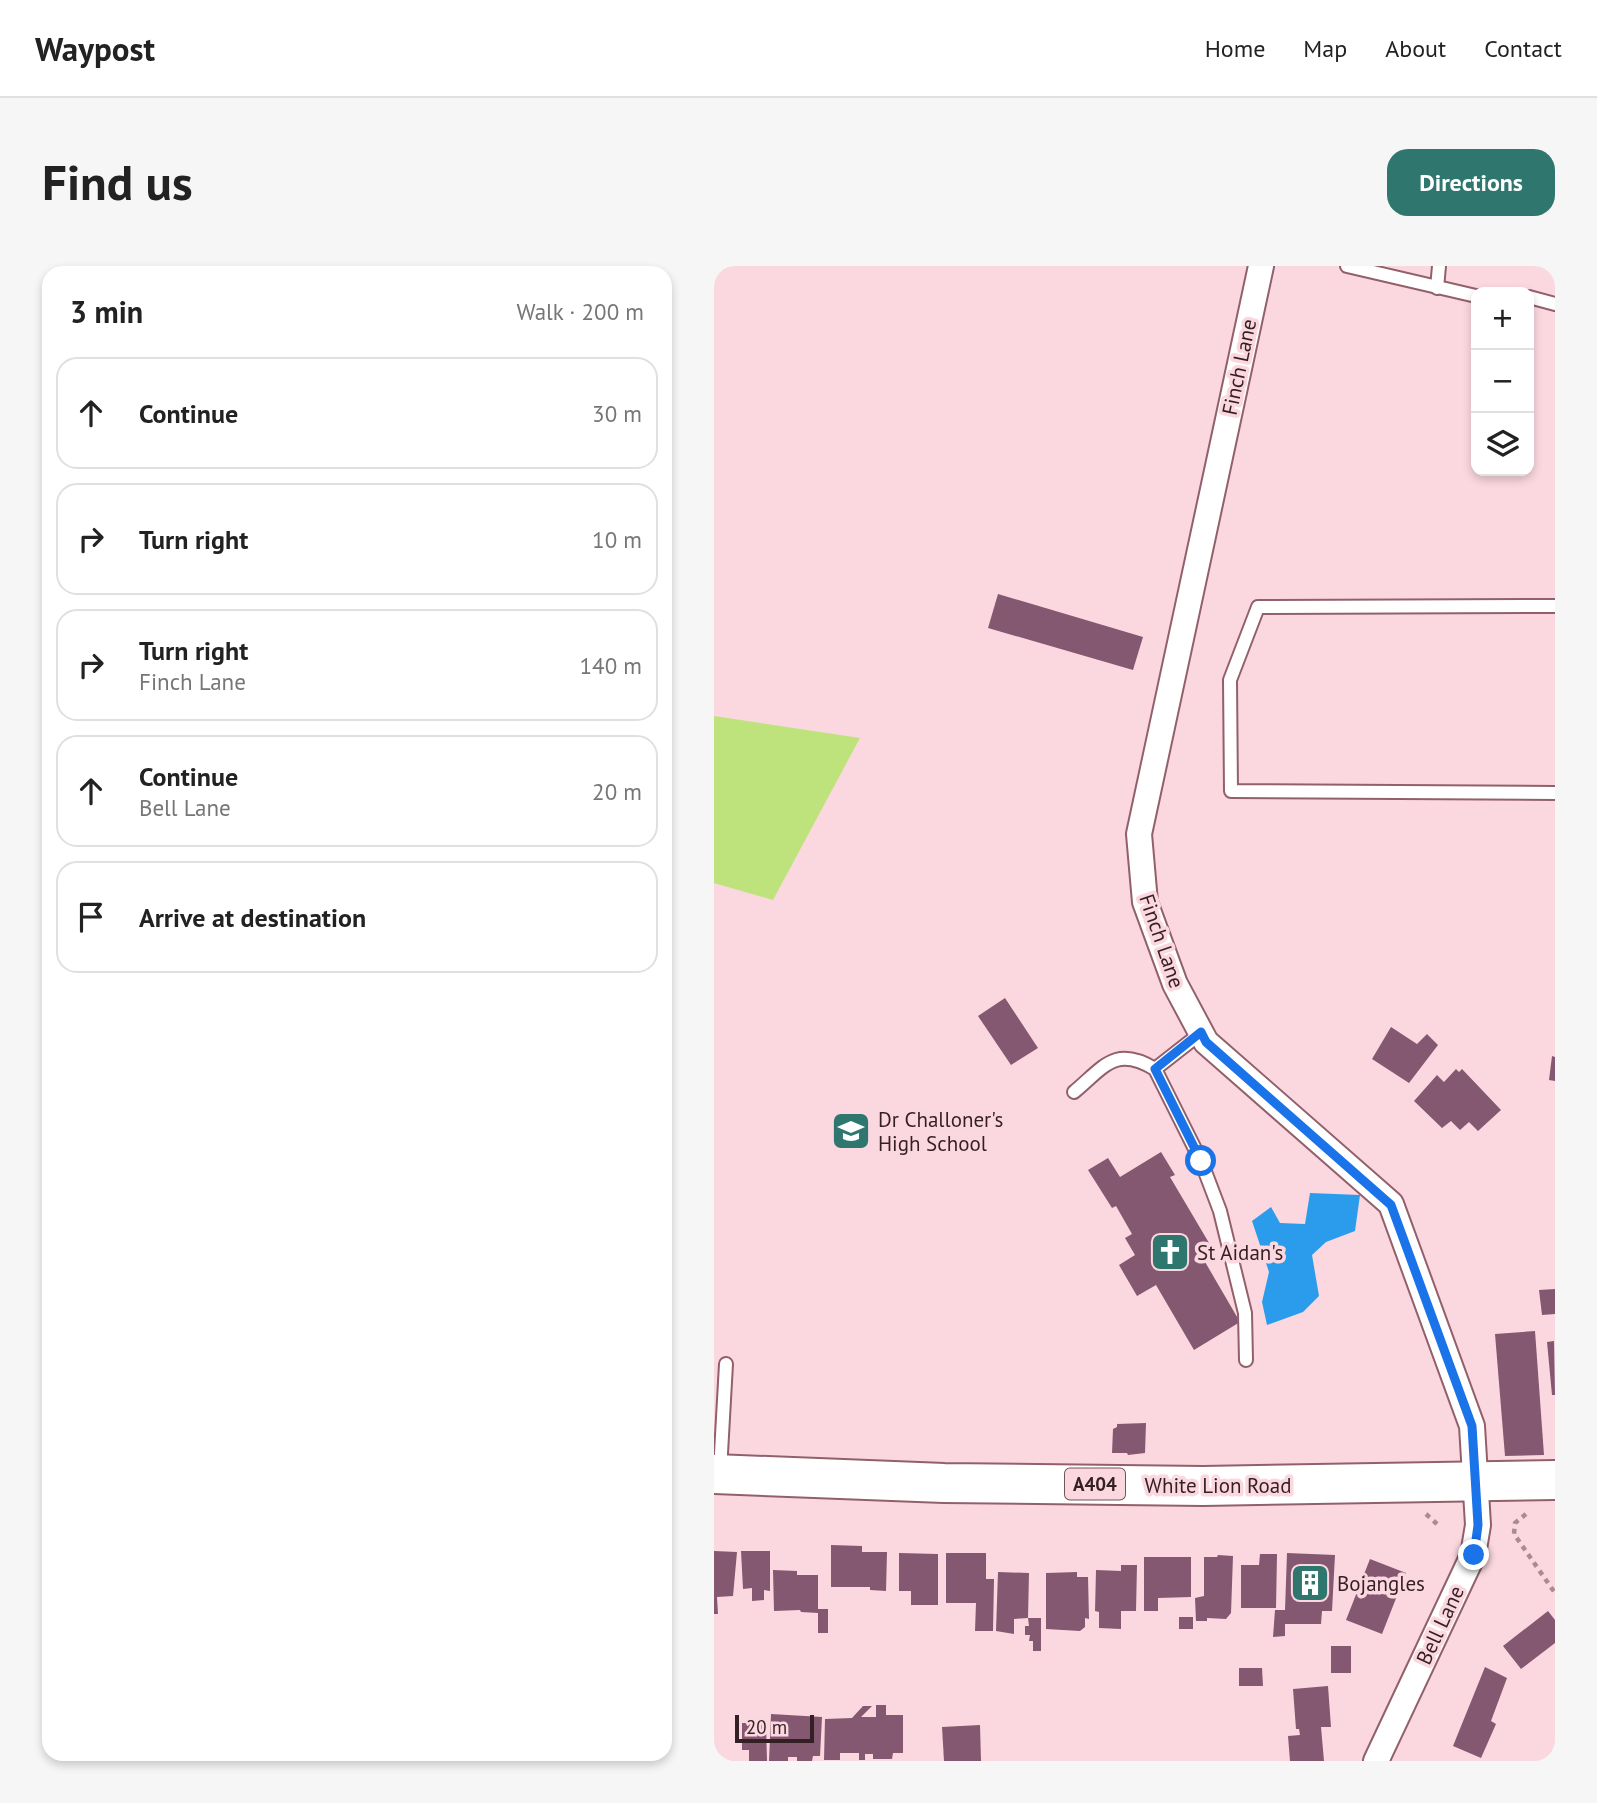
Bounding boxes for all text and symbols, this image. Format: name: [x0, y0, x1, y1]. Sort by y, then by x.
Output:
text: Waypost: [35, 27, 155, 70]
text: Home: [1205, 33, 1265, 64]
text: Map: [1303, 33, 1347, 64]
text: About: [1385, 33, 1446, 64]
text: Contact: [1484, 33, 1562, 64]
button: Directions: [1387, 149, 1555, 216]
text: Find us: [42, 150, 193, 214]
map controls: [1471, 287, 1534, 476]
button: +: [1471, 287, 1534, 350]
text: 3 min: [70, 292, 143, 331]
text: Walk · 200 m: [517, 297, 644, 326]
street label: Finch Lane: [1216, 316, 1262, 418]
button: −: [1471, 350, 1534, 413]
icon: ahead: [72, 394, 110, 432]
text: Continue: [139, 397, 238, 430]
text: 30 m: [592, 399, 642, 428]
button: layers: [1471, 413, 1534, 476]
icon: right: [72, 520, 110, 558]
text: Turn right: [139, 523, 248, 556]
text: 10 m: [592, 525, 642, 554]
text: Turn right: [139, 634, 248, 667]
icon: right: [72, 646, 110, 684]
text: 140 m: [580, 651, 642, 680]
text: Finch Lane: [139, 667, 246, 696]
text: Continue: [139, 760, 238, 793]
icon: ahead: [72, 772, 110, 810]
text: 20 m: [592, 777, 642, 806]
text: Bell Lane: [139, 793, 231, 822]
street label: Finch Lane: [1133, 890, 1191, 992]
icon: arrive: [72, 898, 110, 936]
text: Arrive at destination: [139, 901, 366, 934]
place label: Dr Challoner's High School: [878, 1106, 1003, 1157]
school or university icon: Dr Challoner's High School: [830, 1110, 872, 1152]
route start: [1185, 1145, 1216, 1176]
church icon: St Aidan's: [1149, 1231, 1191, 1273]
place label: St Aidan's: [1197, 1239, 1283, 1266]
road number: A404: [1065, 1468, 1125, 1500]
street label: White Lion Road: [1145, 1472, 1291, 1499]
route end: [1458, 1539, 1489, 1570]
building icon: Bojangles: [1289, 1562, 1331, 1604]
place label: Bojangles: [1337, 1570, 1425, 1597]
street label: Bell Lane: [1410, 1581, 1470, 1669]
scale bar: [735, 1712, 814, 1744]
text: 20 m: [746, 1715, 787, 1739]

